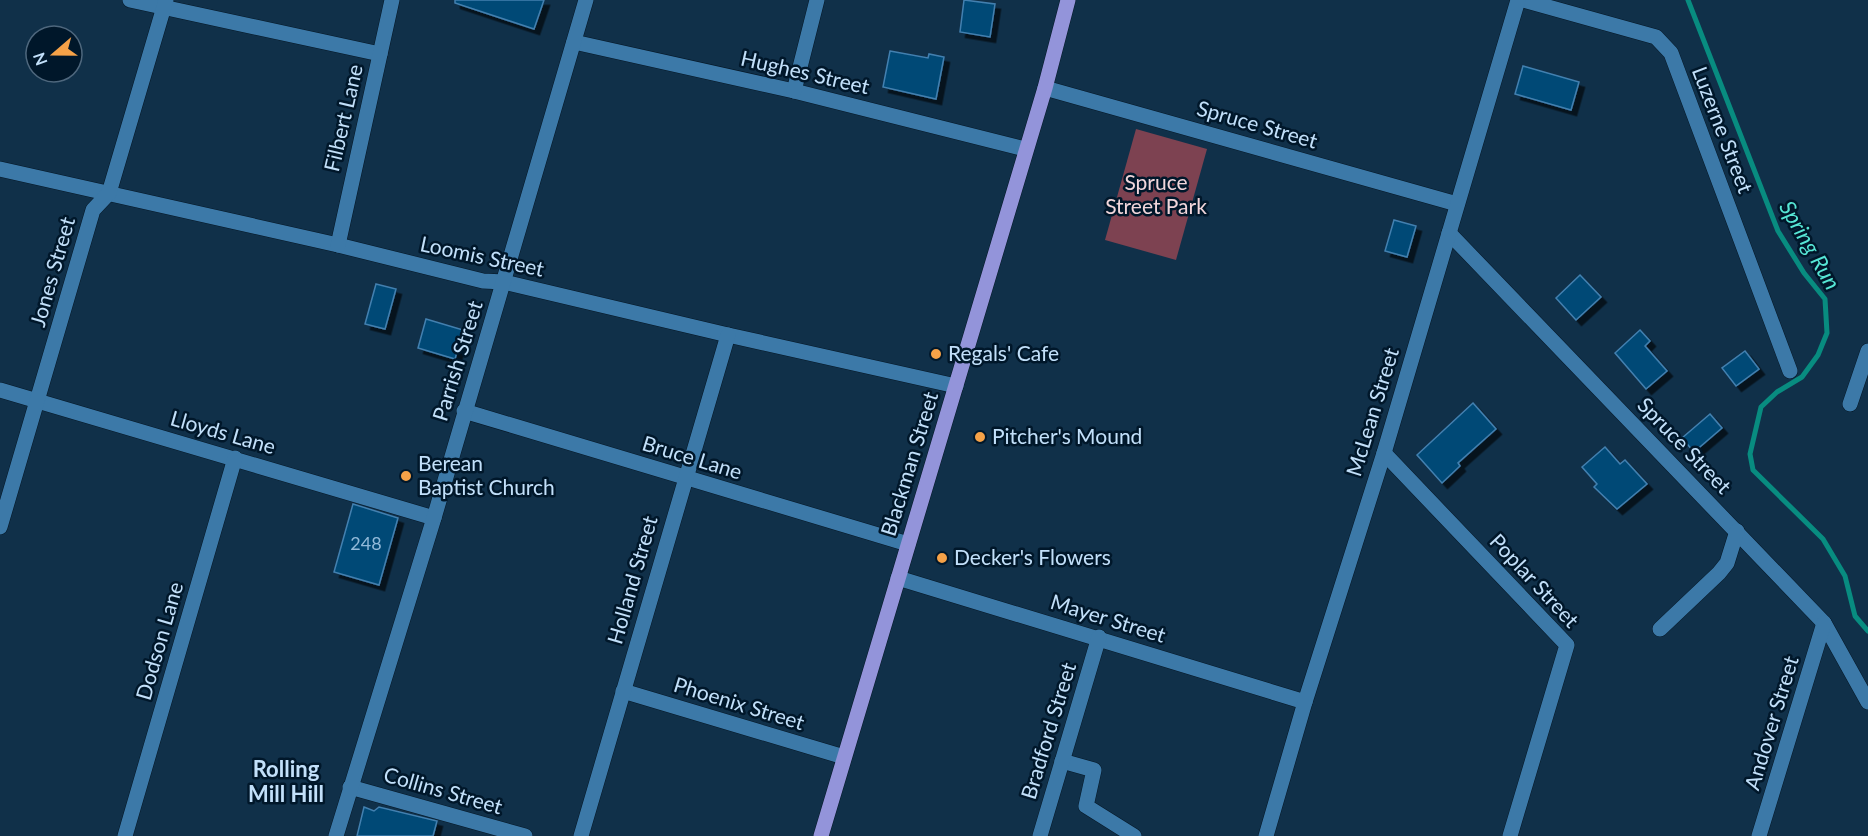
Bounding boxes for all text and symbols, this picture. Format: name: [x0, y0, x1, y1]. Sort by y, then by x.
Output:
north arrow: [24, 24, 84, 84]
street label: Hughes Street: [739, 45, 872, 99]
text: N: [28, 50, 50, 68]
street label: Filbert Lane: [318, 62, 367, 174]
street label: Luzerne Street: [1688, 63, 1759, 197]
street label: Spruce Street: [1194, 94, 1321, 153]
park label: Spruce Street Park: [1105, 169, 1207, 218]
water label: Spring Run: [1774, 195, 1847, 294]
street label: Jones Street: [24, 213, 79, 329]
street label: Loomis Street: [418, 230, 547, 281]
street label: Parrish Street: [426, 297, 487, 424]
place label: Regals' Cafe: [948, 340, 1059, 365]
street label: McLean Street: [1340, 344, 1403, 479]
marker: Regals' Cafe: [929, 347, 943, 361]
street label: Blackman Street: [875, 388, 943, 539]
street label: Spruce Street: [1633, 392, 1737, 499]
street label: Lloyds Lane: [168, 405, 279, 458]
place label: Pitcher's Mound: [992, 423, 1142, 448]
street label: Bruce Lane: [640, 430, 745, 484]
marker: Pitcher's Mound: [973, 430, 987, 444]
place label: Berean Baptist Church: [418, 450, 555, 499]
marker: Berean Baptist Church: [399, 469, 413, 483]
street label: Holland Street: [601, 512, 662, 647]
street label: Poplar Street: [1485, 528, 1585, 632]
house number: 248: [350, 532, 382, 554]
place label: Decker's Flowers: [954, 544, 1111, 569]
marker: Decker's Flowers: [935, 551, 949, 565]
street label: Dodson Lane: [130, 579, 187, 702]
street label: Mayer Street: [1048, 588, 1169, 647]
street label: Andover Street: [1738, 652, 1803, 793]
street label: Bradford Street: [1015, 659, 1080, 802]
street label: Phoenix Street: [671, 671, 808, 734]
district label: Rolling Mill Hill: [248, 755, 324, 807]
street label: Collins Street: [381, 761, 506, 819]

